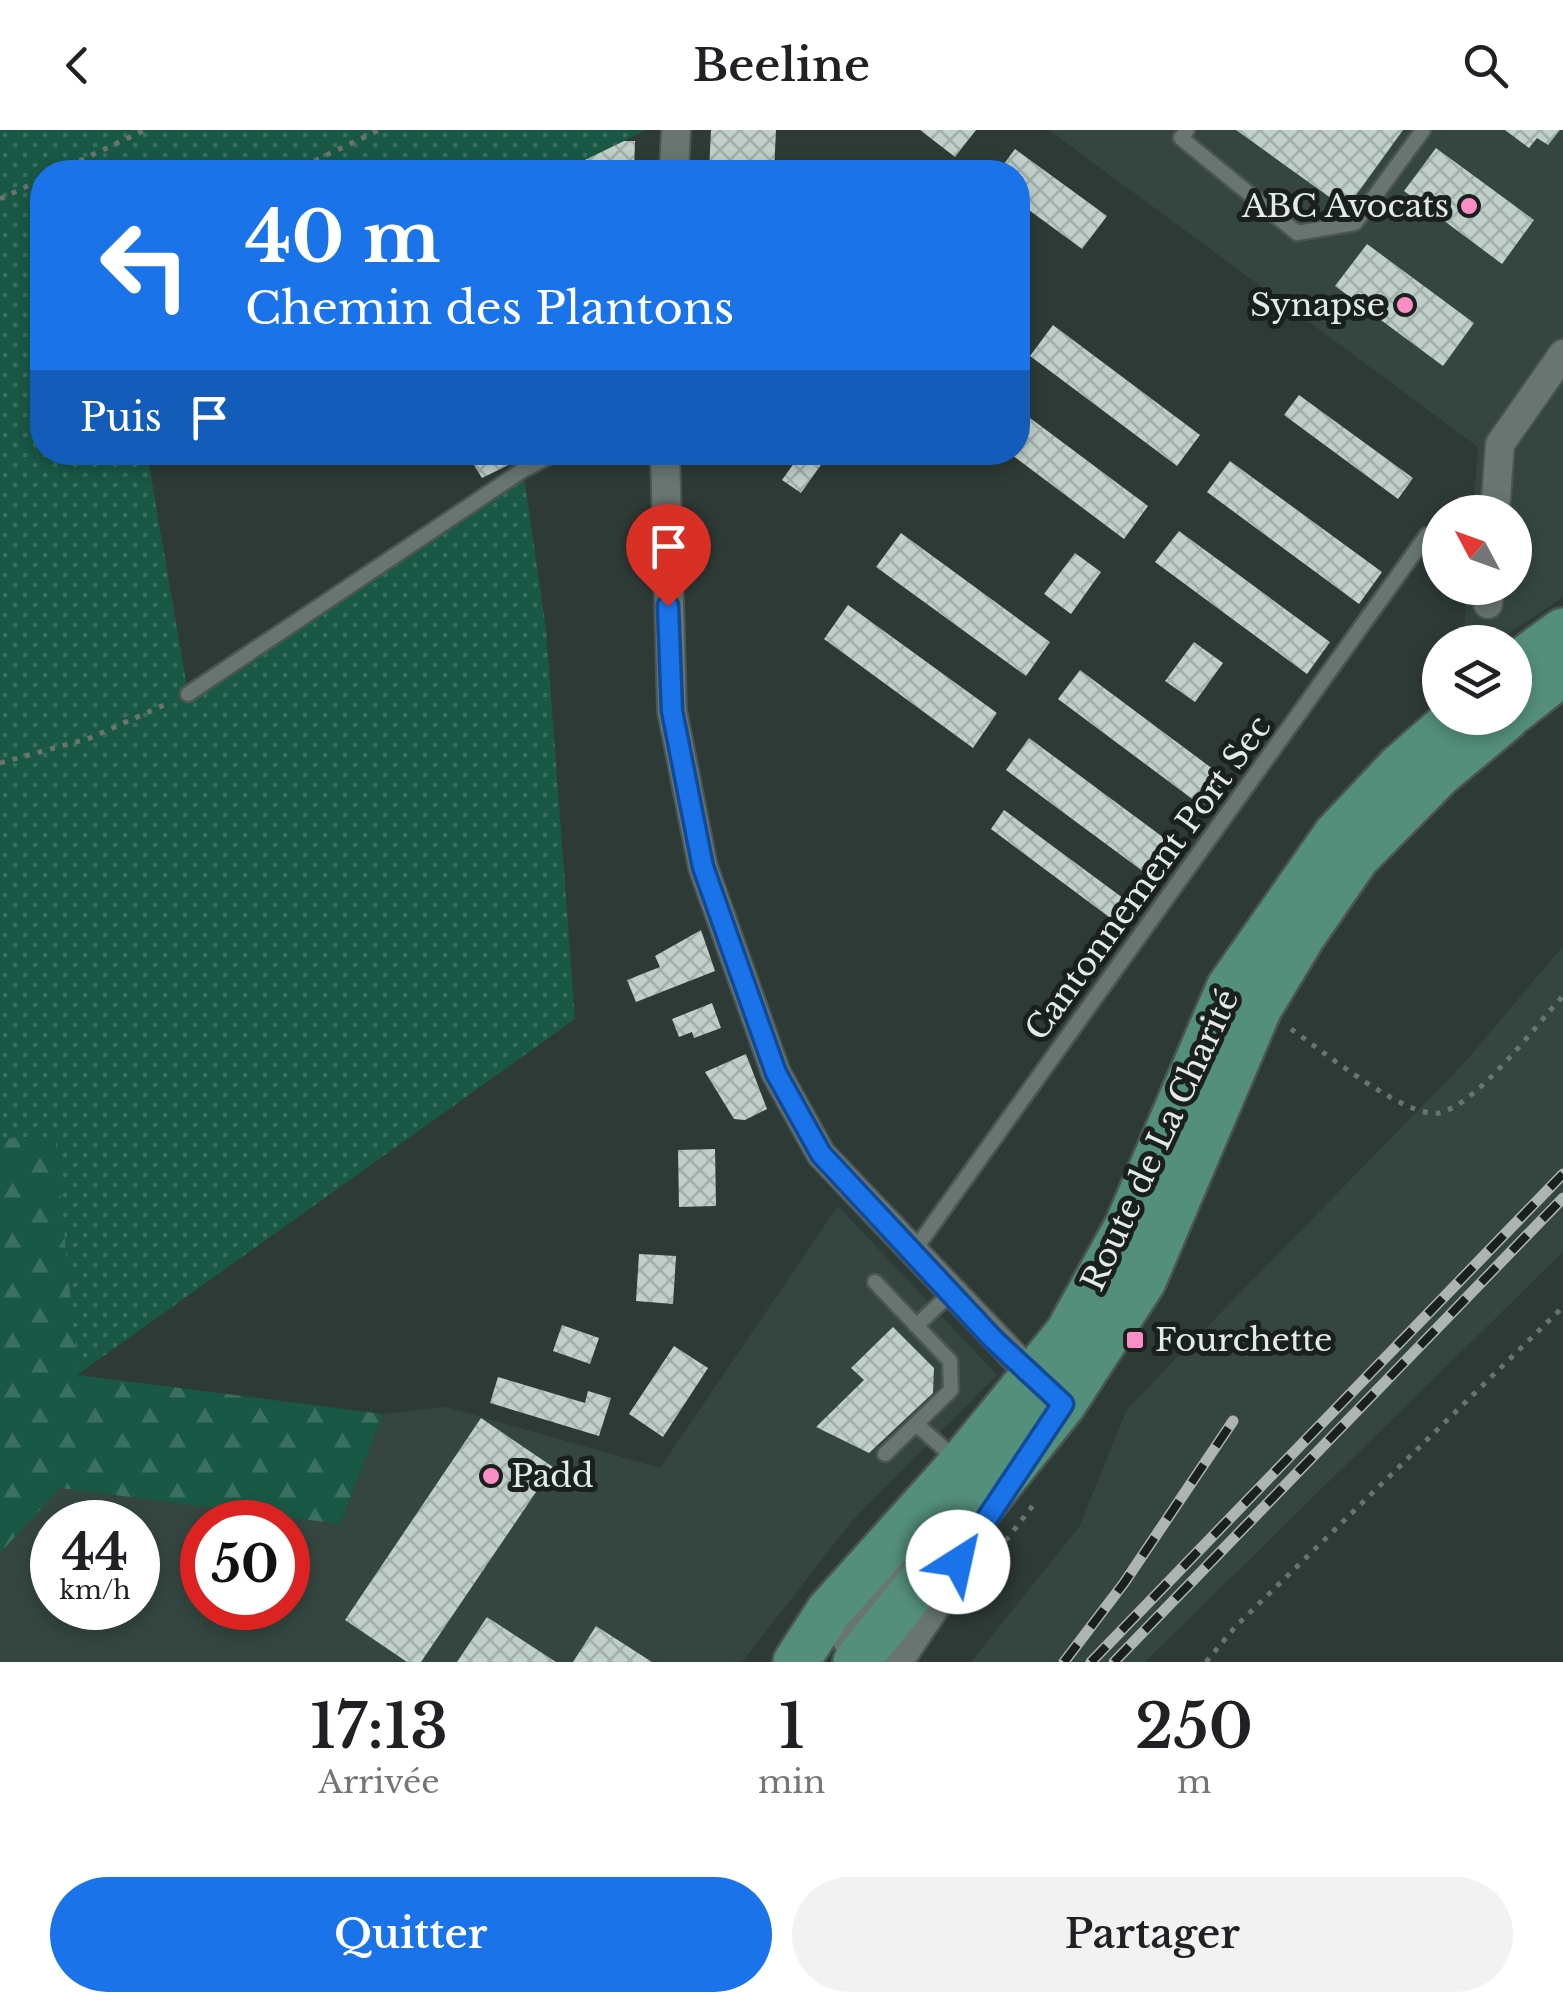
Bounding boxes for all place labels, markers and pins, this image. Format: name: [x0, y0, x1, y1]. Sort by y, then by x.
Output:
place label: ABC Avocats: [1241, 186, 1449, 226]
marker: ABC Avocats: [1458, 195, 1480, 217]
place label: Synapse: [1250, 285, 1385, 325]
marker: Synapse: [1394, 294, 1416, 316]
pin: [626, 504, 711, 607]
place label: Fourchette: [1155, 1320, 1332, 1360]
marker: Fourchette: [1124, 1329, 1146, 1351]
place label: Padd: [511, 1456, 594, 1496]
marker: Padd: [480, 1465, 502, 1487]

